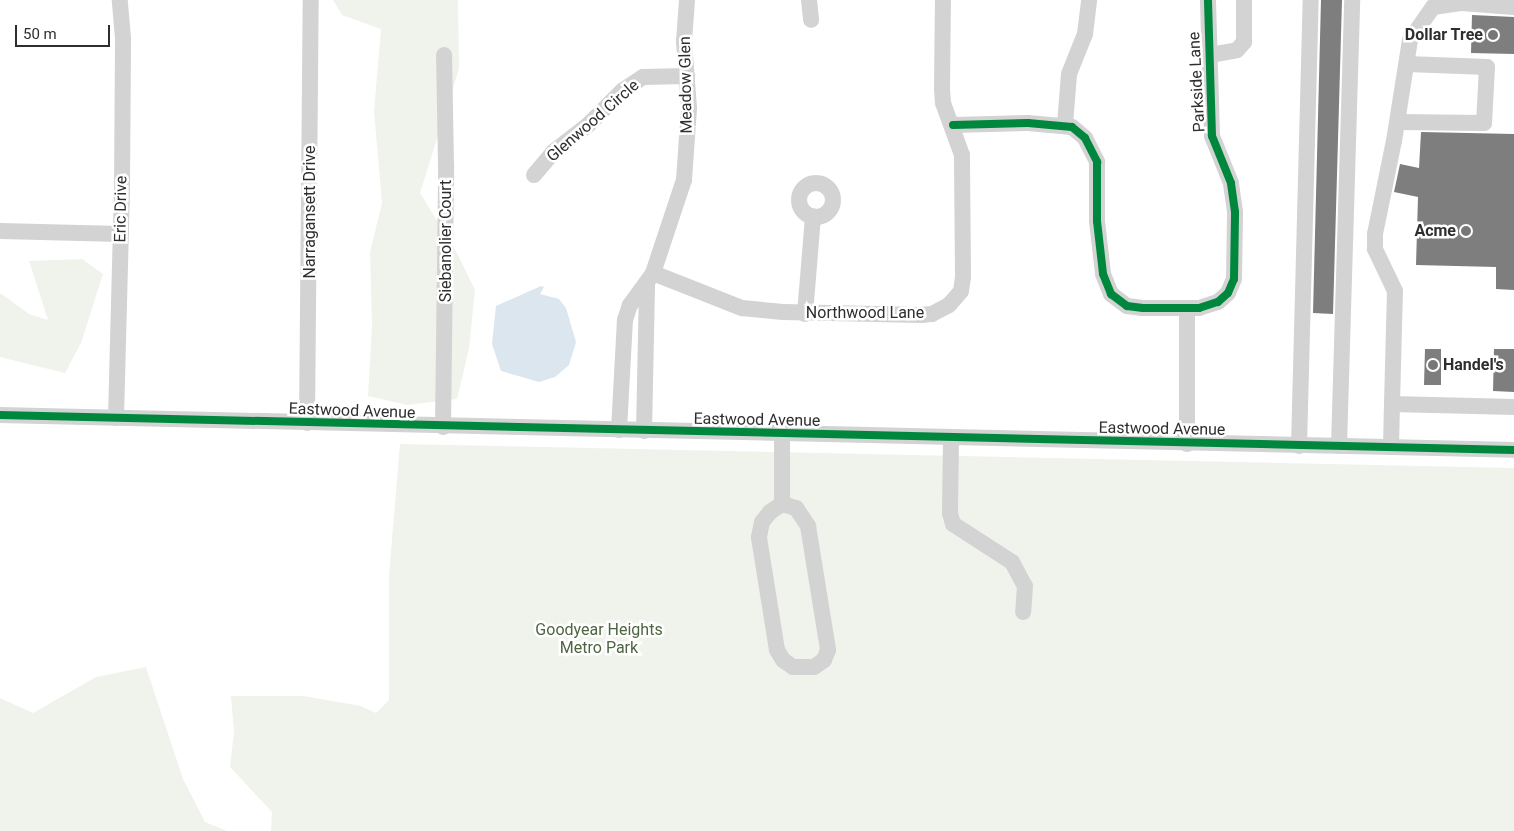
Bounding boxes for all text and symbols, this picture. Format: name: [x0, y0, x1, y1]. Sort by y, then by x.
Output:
scale bar: [18, 15, 112, 47]
text: 50 m: [23, 25, 57, 43]
place label: Dollar Tree: [1404, 25, 1483, 45]
marker: Dollar Tree: [1487, 29, 1499, 41]
street label: Parkside Lane: [1185, 31, 1209, 133]
street label: Meadow Glen: [676, 36, 696, 134]
street label: Glenwood Circle: [543, 76, 643, 166]
street label: Narragansett Drive: [300, 146, 320, 278]
street label: Eric Drive: [111, 175, 131, 243]
street label: Siebanolier Court: [436, 180, 456, 302]
place label: Acme: [1414, 221, 1456, 241]
marker: Acme: [1460, 225, 1472, 237]
street label: Northwood Lane: [806, 303, 924, 323]
place label: Handel's: [1443, 355, 1504, 375]
marker: Handel's: [1427, 359, 1439, 371]
street label: Eastwood Avenue: [288, 399, 416, 423]
street label: Eastwood Avenue: [693, 409, 821, 431]
street label: Eastwood Avenue: [1098, 418, 1226, 440]
park label: Goodyear Heights Metro Park: [535, 620, 663, 658]

